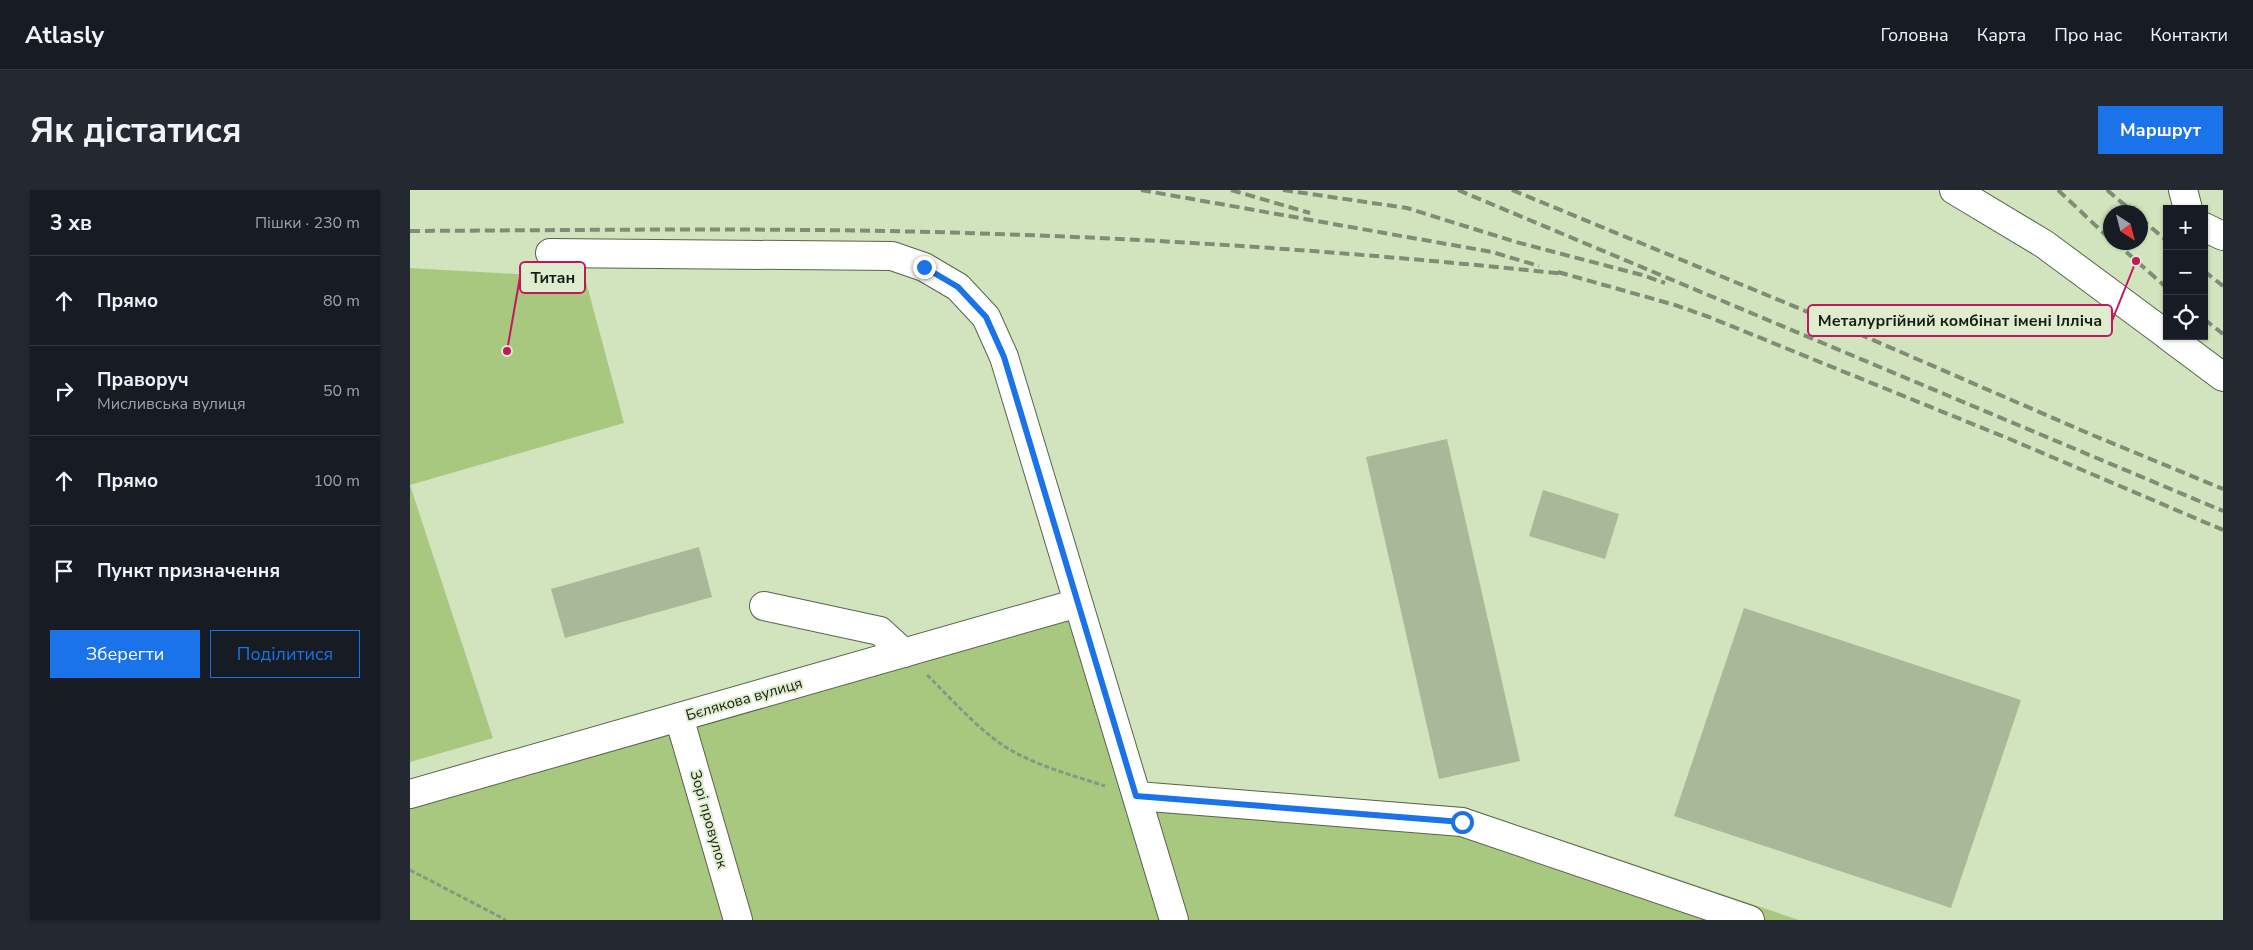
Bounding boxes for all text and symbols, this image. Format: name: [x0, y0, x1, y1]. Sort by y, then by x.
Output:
text: Atlasly: [25, 19, 104, 51]
text: Головна: [1880, 23, 1949, 47]
text: Карта: [1977, 23, 2026, 47]
text: Про нас: [2054, 23, 2122, 47]
text: Контакти: [2150, 23, 2228, 47]
button: Маршрут: [2098, 106, 2223, 154]
text: Як дістатися: [30, 107, 242, 154]
north arrow: [2103, 205, 2148, 250]
map controls: [2163, 205, 2208, 340]
button: +: [2163, 205, 2208, 250]
text: 3 хв: [50, 209, 92, 237]
text: Пішки · 230 m: [255, 212, 360, 234]
button: −: [2163, 250, 2208, 295]
route end: [913, 256, 936, 279]
callout: Титан: [520, 262, 585, 293]
text: Титан: [531, 267, 575, 289]
icon: ahead: [50, 287, 78, 315]
text: Прямо: [97, 288, 158, 314]
text: 80 m: [323, 290, 360, 312]
button: locate: [2163, 295, 2208, 340]
callout: Металургійний комбінат імені Ілліча: [1808, 305, 2112, 336]
text: Металургійний комбінат імені Ілліча: [1818, 310, 2102, 332]
text: Праворуч: [97, 367, 189, 393]
icon: right: [50, 377, 78, 405]
text: 50 m: [323, 380, 360, 402]
text: Мисливська вулиця: [97, 393, 246, 415]
icon: ahead: [50, 467, 78, 495]
text: Прямо: [97, 468, 158, 494]
text: 100 m: [313, 470, 360, 492]
icon: arrive: [50, 557, 78, 585]
text: Пункт призначення: [97, 558, 280, 584]
button: Зберегти: [50, 630, 200, 678]
button: Поділитися: [210, 630, 360, 678]
street label: Бєлякова вулиця: [683, 673, 805, 725]
street label: Зорі провулок: [685, 768, 733, 871]
route start: [1451, 811, 1474, 834]

